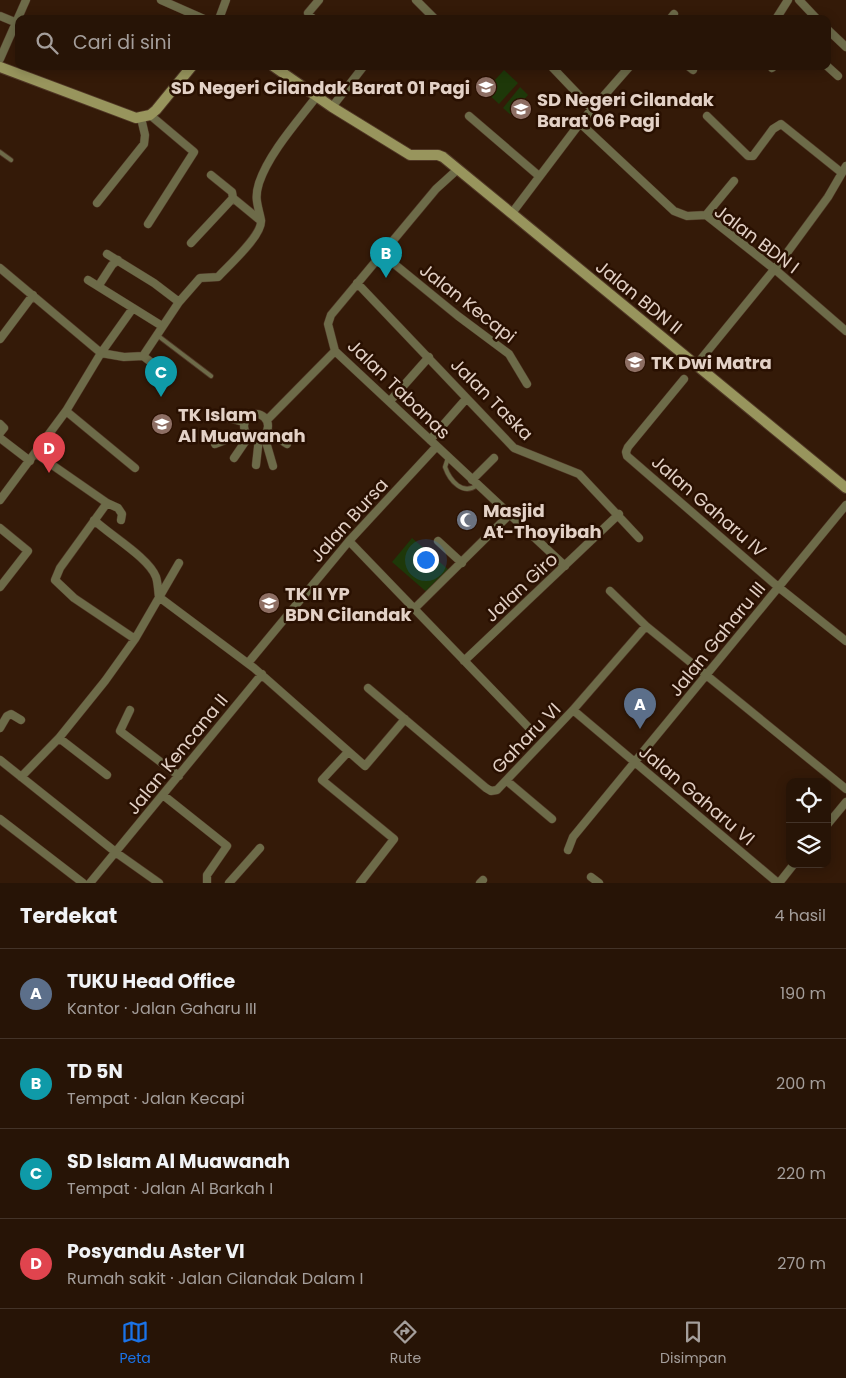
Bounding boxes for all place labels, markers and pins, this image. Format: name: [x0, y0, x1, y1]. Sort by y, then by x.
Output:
place label: SD Negeri Cilandak Barat 01 Pagi: [171, 75, 470, 100]
school or university icon: SD Negeri Cilandak Barat 01 Pagi: [474, 75, 498, 99]
place label: SD Negeri Cilandak Barat 06 Pagi: [537, 87, 715, 133]
school or university icon: SD Negeri Cilandak Barat 06 Pagi: [509, 97, 533, 121]
pin: B: [370, 237, 402, 278]
school or university icon: TK Dwi Matra: [623, 350, 647, 374]
place label: TK Dwi Matra: [651, 350, 772, 375]
pin: C: [145, 356, 177, 397]
place label: TK Islam Al Muawanah: [178, 402, 306, 448]
school or university icon: TK Islam Al Muawanah: [150, 412, 174, 436]
pin: D: [33, 432, 65, 473]
place label: Masjid At-Thoyibah: [483, 498, 602, 544]
mosque icon: Masjid At-Thoyibah: [455, 508, 479, 532]
place label: TK II YP BDN Cilandak: [285, 581, 412, 627]
school or university icon: TK II YP BDN Cilandak: [257, 591, 281, 615]
pin: A: [624, 688, 656, 729]

